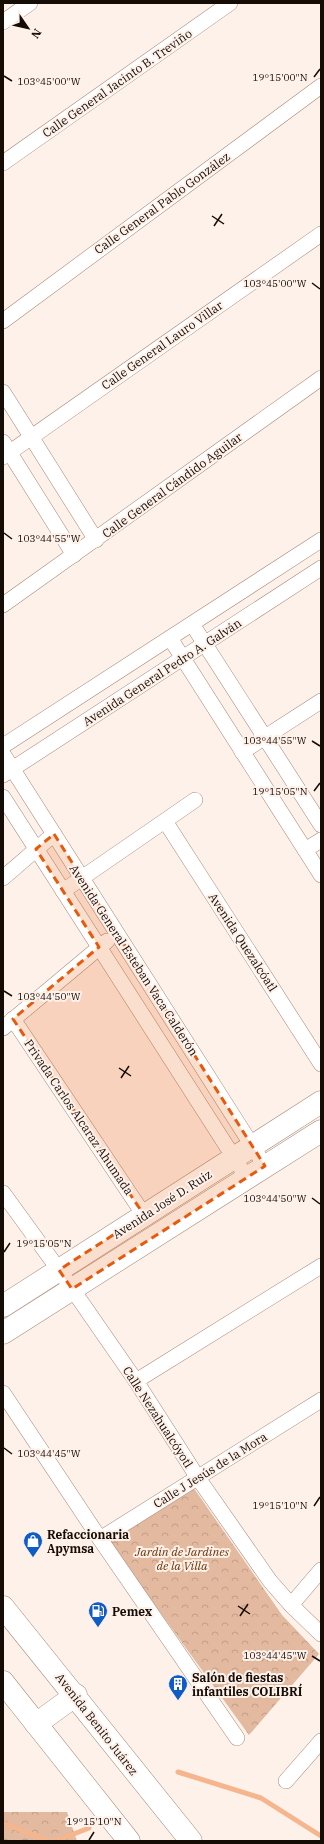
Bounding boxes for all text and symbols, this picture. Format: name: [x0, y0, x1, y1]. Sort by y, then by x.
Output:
north arrow: [8, 8, 48, 48]
street label: Calle General Jacinto B. Treviño: [39, 25, 195, 141]
text: N: [28, 26, 45, 41]
text: 19°15'00"N: [253, 71, 308, 84]
text: 103°45'00"W: [17, 75, 81, 88]
street label: Calle General Pablo González: [91, 149, 233, 257]
text: 103°45'00"W: [243, 277, 307, 290]
street label: Calle General Lauro Villar: [98, 297, 226, 393]
street label: Calle General Cándido Aguilar: [99, 429, 245, 541]
text: 103°44'55"W: [17, 532, 81, 545]
street label: Avenida General Pedro A. Galván: [80, 615, 244, 729]
text: 103°44'55"W: [243, 734, 307, 747]
text: 19°15'05"N: [253, 785, 308, 798]
street label: Avenida General Esteban Vaca Calderón: [66, 862, 202, 1059]
street label: Avenida Quezalcóatl: [205, 890, 281, 994]
text: 103°44'50"W: [17, 990, 81, 1003]
street label: Privada Carlos Alcaraz Ahumada: [21, 1036, 137, 1198]
street label: Avenida José D. Ruiz: [110, 1166, 214, 1242]
text: 103°44'50"W: [243, 1192, 307, 1205]
text: 19°15'05"N: [17, 1237, 72, 1250]
street label: Calle Nezahualcóyotl: [120, 1364, 197, 1471]
street label: Calle J Jesús de la Mora: [150, 1429, 270, 1511]
text: 103°44'45"W: [17, 1447, 81, 1460]
text: 19°15'10"N: [253, 1499, 308, 1512]
place label: Refaccionaria Apymsa: [47, 1527, 129, 1556]
shop icon: Refaccionaria Apymsa: [22, 1530, 44, 1558]
park label: Jardín de Jardines de la Villa: [134, 1544, 230, 1573]
fuel station icon: Pemex: [87, 1600, 109, 1628]
place label: Pemex: [112, 1604, 152, 1619]
text: 103°44'45"W: [243, 1649, 307, 1662]
street label: Avenida Benito Juárez: [52, 1670, 142, 1778]
place label: Salón de fiestas infantiles COLIBRÍ: [192, 1670, 303, 1699]
building icon: Salón de fiestas infantiles COLIBRÍ: [167, 1673, 189, 1701]
text: 19°15'10"N: [67, 1815, 122, 1828]

